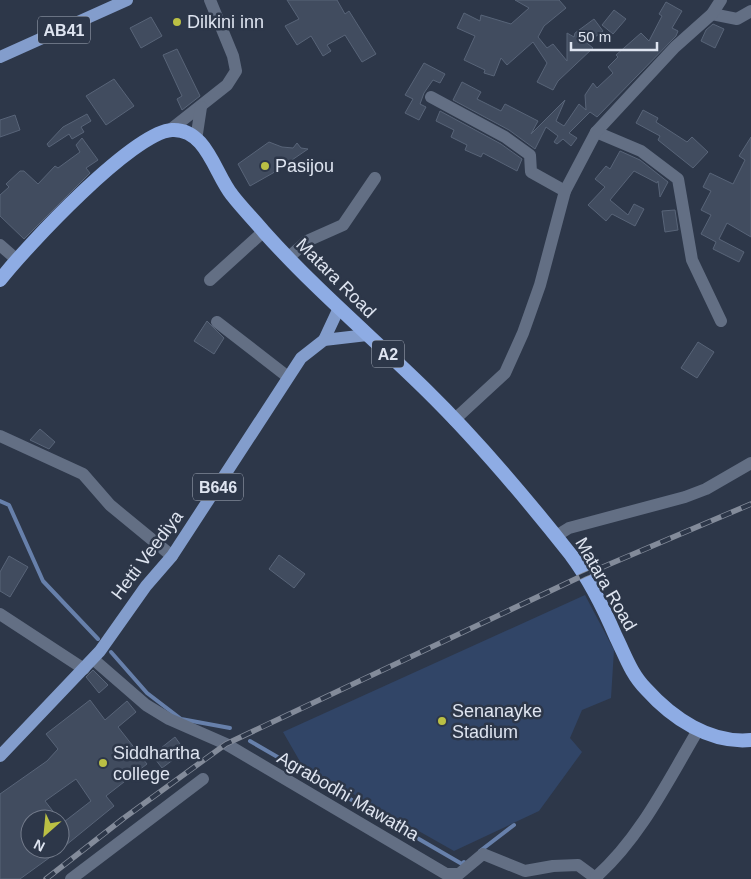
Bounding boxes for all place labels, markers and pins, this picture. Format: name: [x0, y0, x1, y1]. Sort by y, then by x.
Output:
place label: Dilkini inn: [187, 12, 264, 32]
marker: Dilkini inn: [171, 16, 183, 28]
place label: Pasijou: [275, 156, 334, 176]
marker: Pasijou: [259, 160, 271, 172]
place label: Senanayke Stadium: [452, 701, 542, 742]
marker: Senanayke Stadium: [436, 715, 448, 727]
place label: Siddhartha college: [113, 743, 201, 784]
marker: Siddhartha college: [97, 757, 109, 769]

